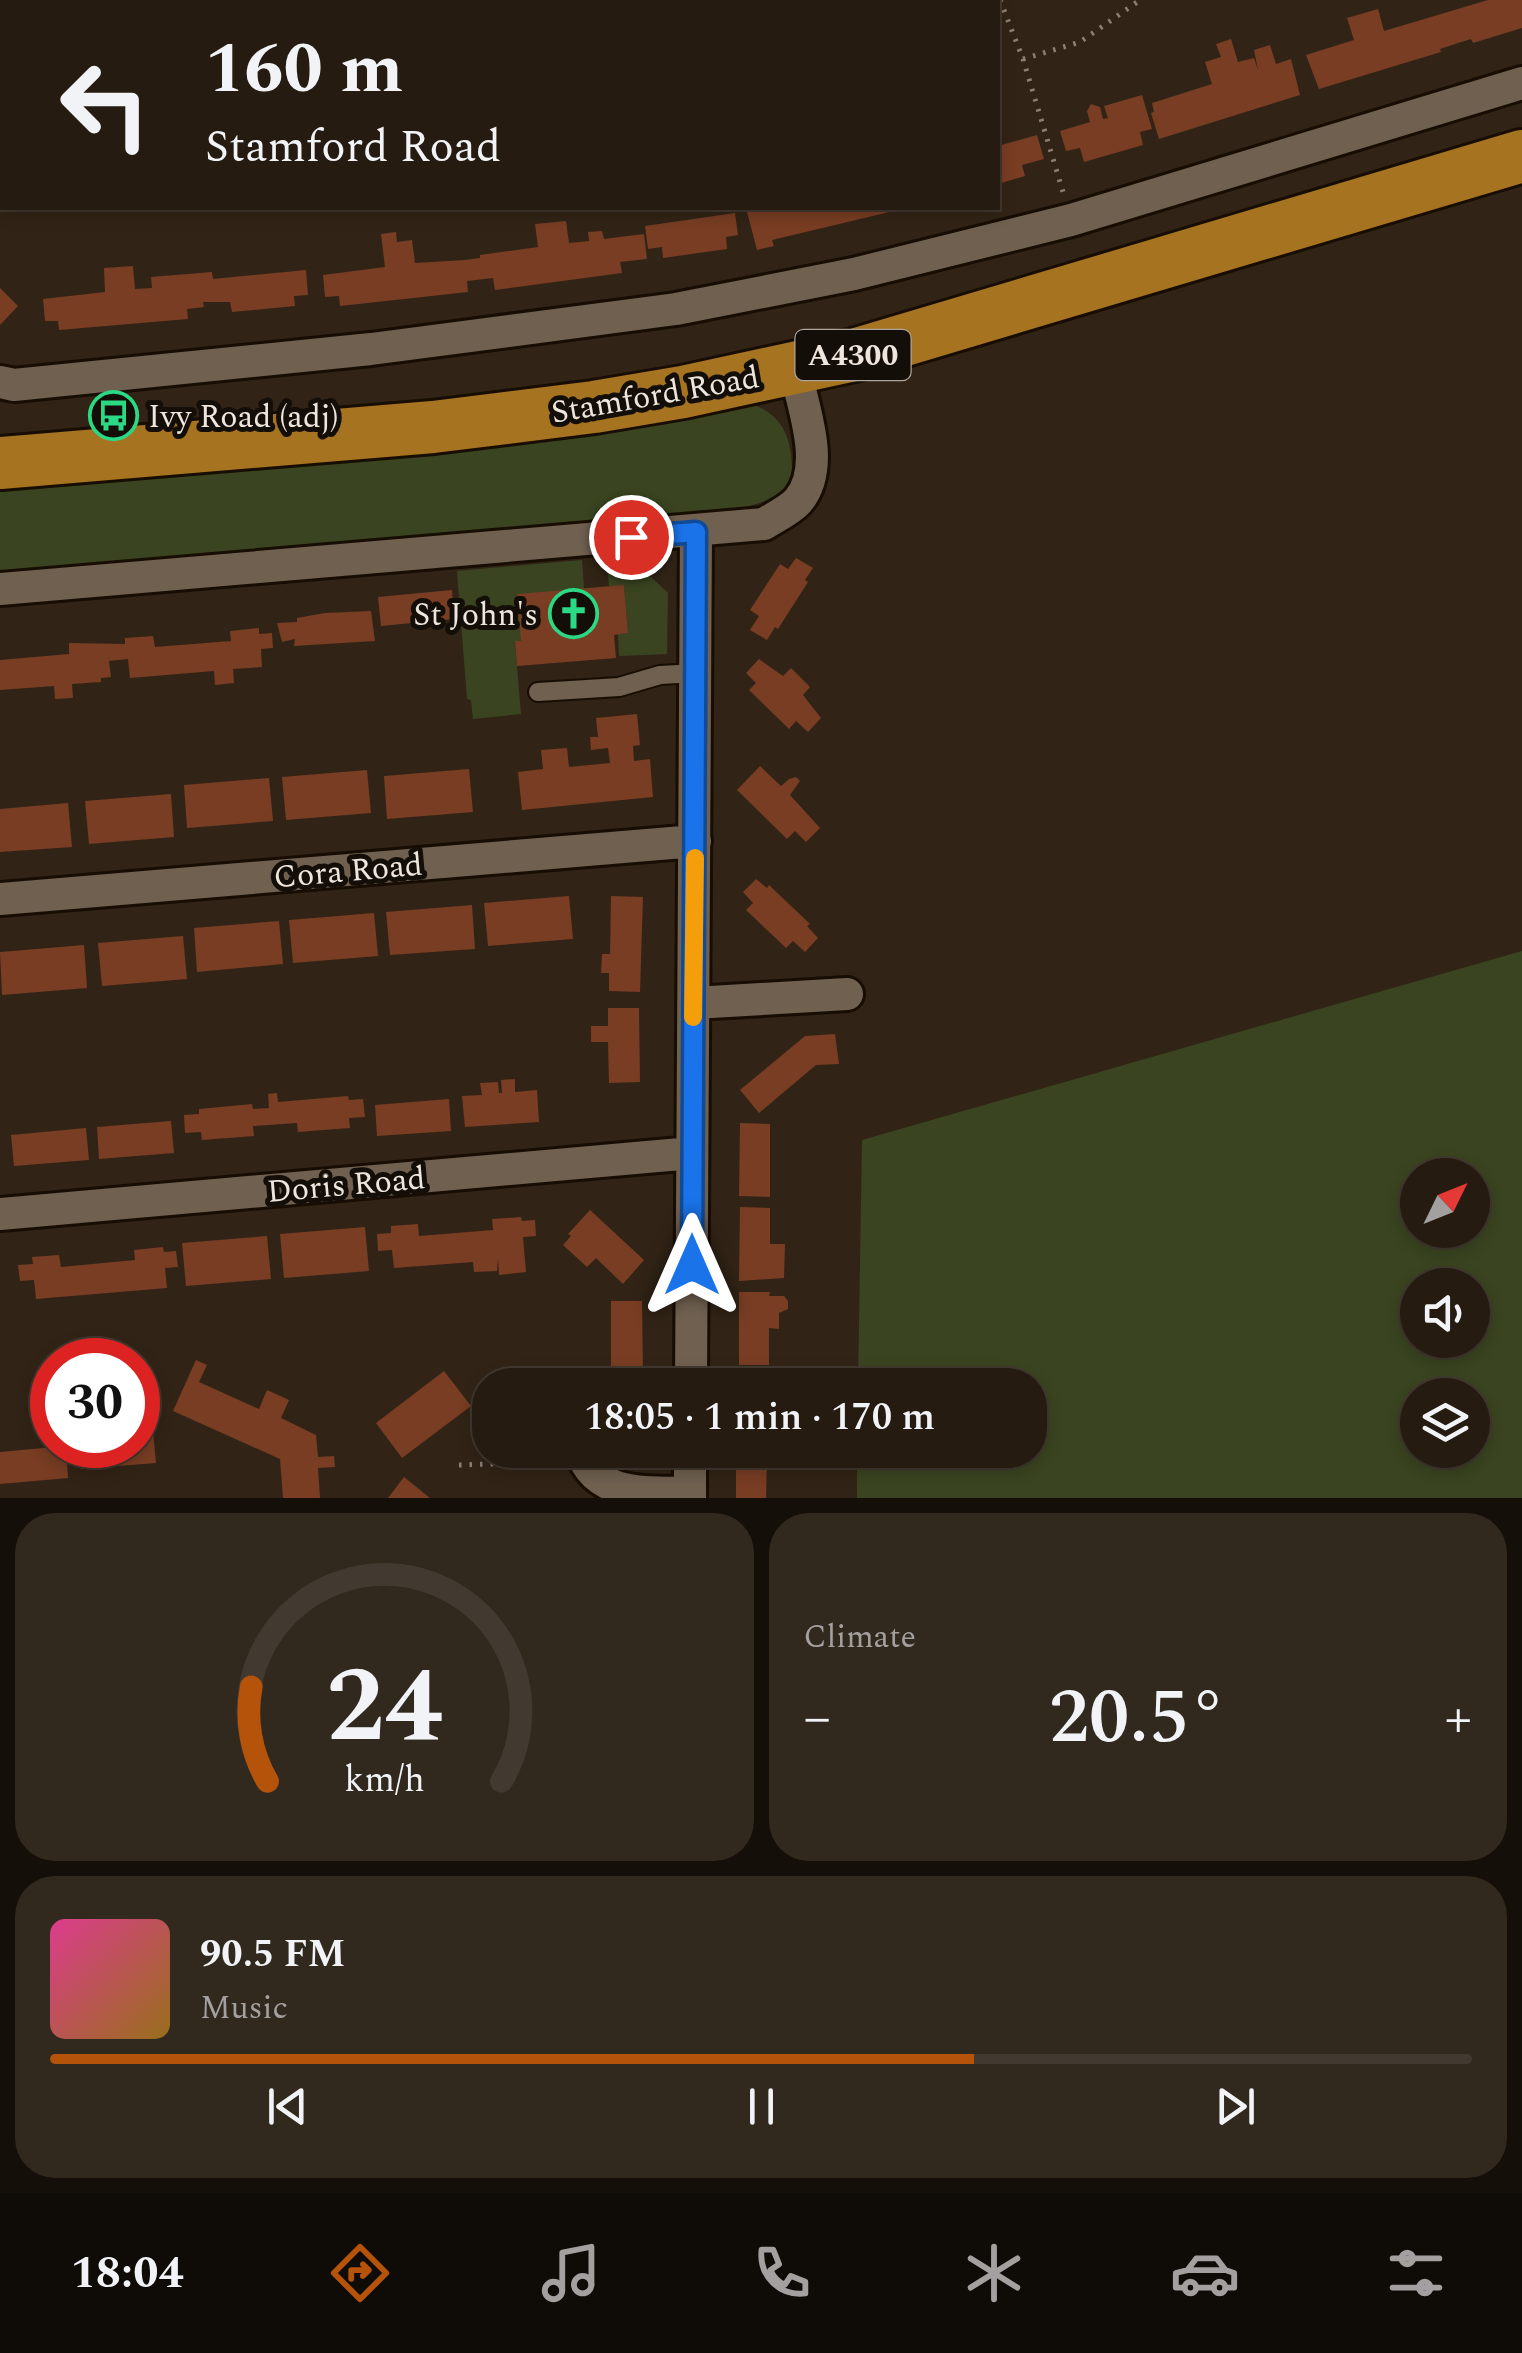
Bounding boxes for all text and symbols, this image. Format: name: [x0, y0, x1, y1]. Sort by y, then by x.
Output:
text: 160 m: [205, 17, 403, 123]
icon: left: [40, 40, 170, 170]
text: Stamford Road: [205, 113, 501, 182]
road number: A4300: [796, 330, 910, 380]
street label: Stamford Road: [547, 353, 763, 438]
bus stop icon: Ivy Road (adj): [87, 390, 139, 442]
place label: Ivy Road (adj): [148, 393, 339, 442]
pin: [589, 495, 674, 580]
icon: arrive: [604, 510, 659, 565]
church icon: St John's: [547, 588, 599, 640]
place label: St John's: [413, 591, 538, 640]
street label: Cora Road: [272, 841, 425, 902]
street label: Doris Road: [265, 1154, 427, 1217]
north arrow: [1400, 1158, 1490, 1248]
map controls: [1400, 1158, 1490, 1468]
position arrow: [640, 1213, 744, 1317]
button: sound: [1400, 1268, 1490, 1358]
speed limit sign: 30: [30, 1338, 160, 1468]
button: layers: [1400, 1378, 1490, 1468]
text: 18:05 · 1 min · 170 m: [584, 1389, 935, 1447]
text: Climate: [804, 1613, 916, 1662]
text: 24: [326, 1629, 443, 1787]
text: 20.5°: [1049, 1662, 1227, 1776]
text: −: [804, 1677, 831, 1760]
text: +: [1444, 1677, 1472, 1760]
text: km/h: [344, 1753, 424, 1808]
text: 90.5 FM: [200, 1926, 345, 1984]
text: Music: [200, 1984, 288, 2033]
icon: previous: [260, 2079, 315, 2134]
icon: pause: [734, 2079, 789, 2134]
icon: next: [1208, 2079, 1263, 2134]
icon: directions: [325, 2238, 395, 2308]
icon: music: [536, 2238, 606, 2308]
icon: phone: [747, 2238, 817, 2308]
icon: climate: [959, 2238, 1029, 2308]
icon: car: [1170, 2238, 1240, 2308]
icon: filters: [1381, 2238, 1451, 2308]
text: 18:04: [71, 2239, 184, 2308]

